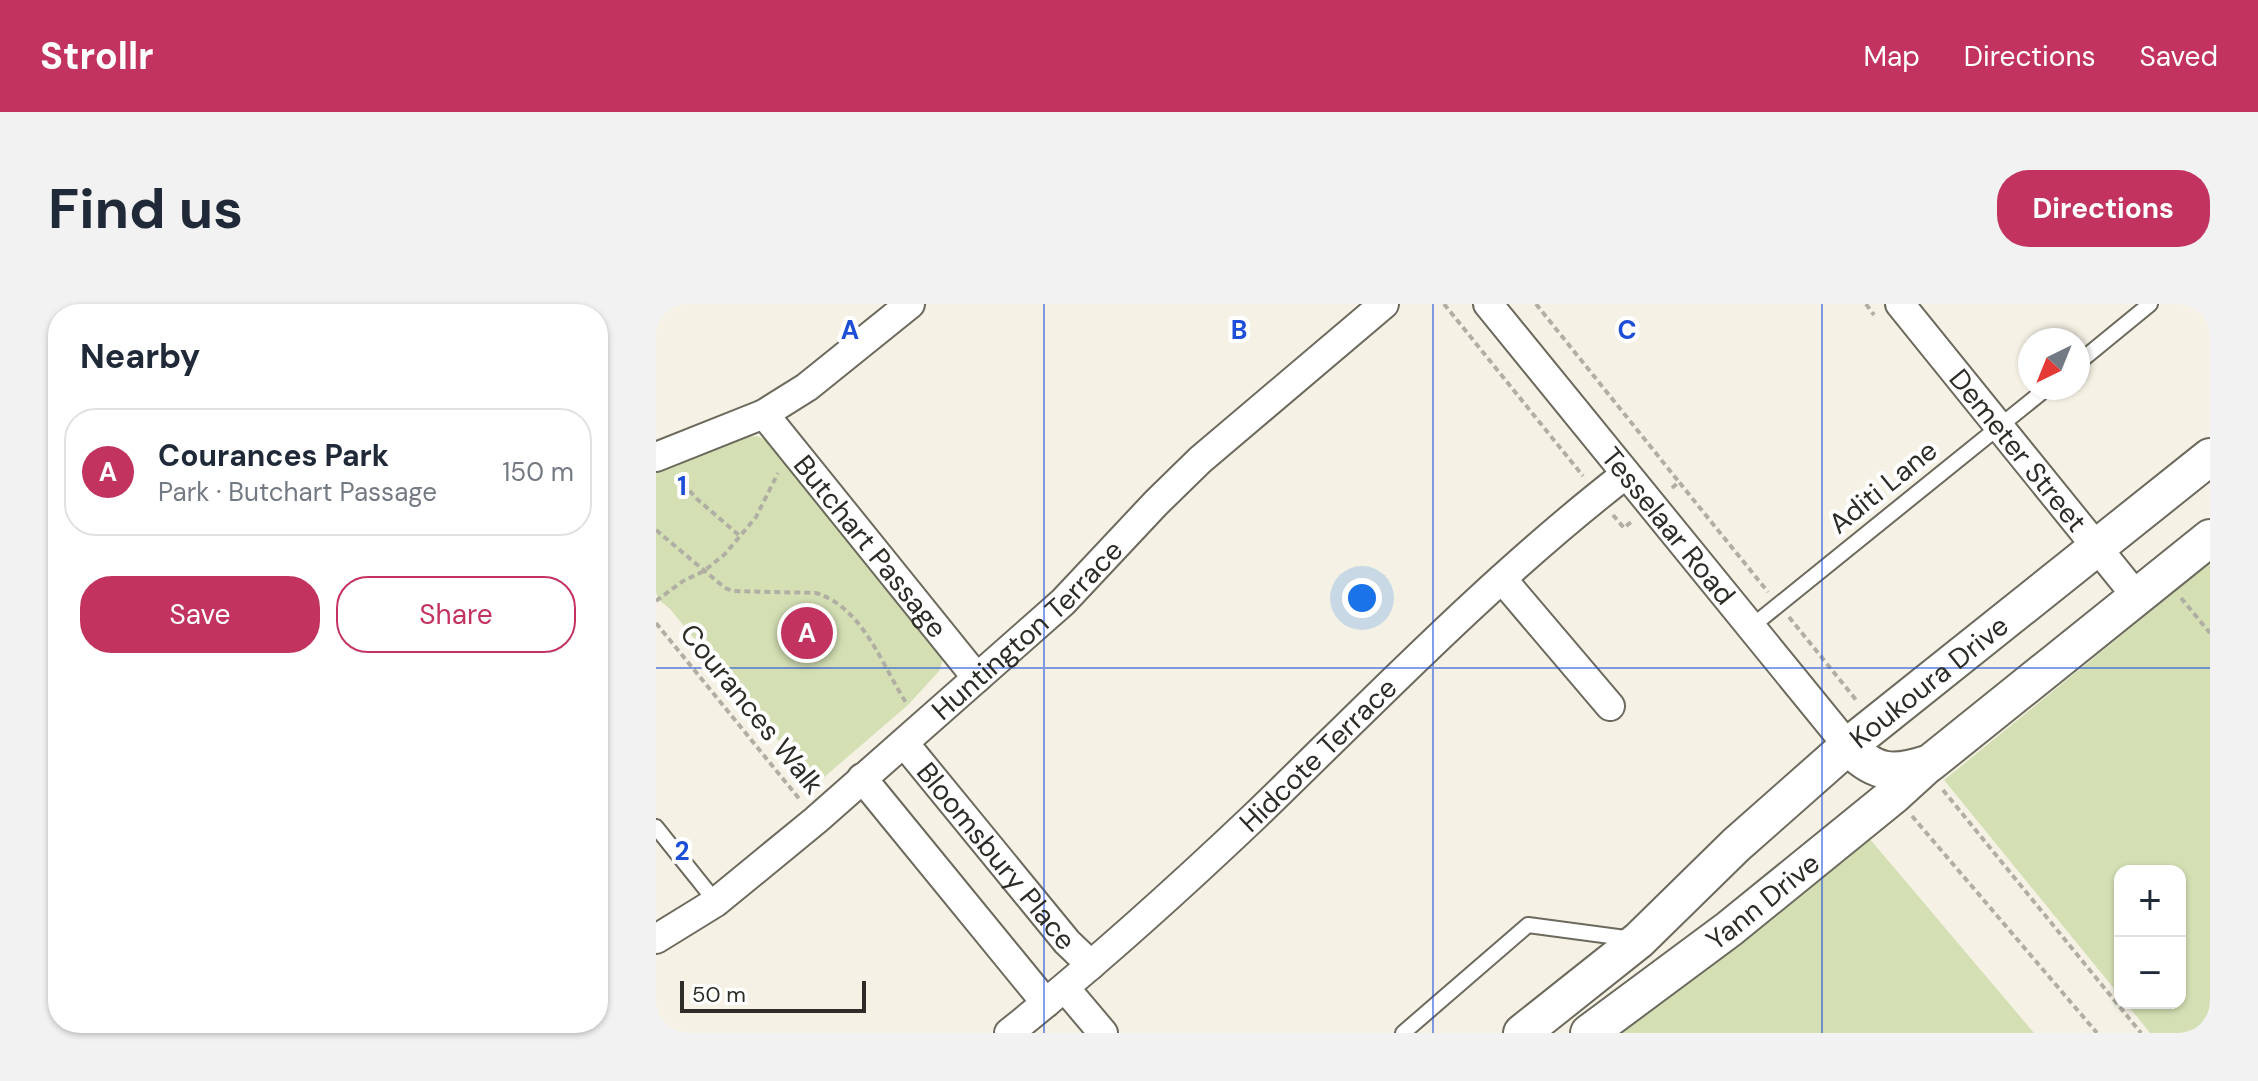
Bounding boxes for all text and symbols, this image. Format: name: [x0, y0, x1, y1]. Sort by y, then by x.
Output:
text: Strollr: [40, 31, 154, 81]
text: Map: [1863, 38, 1920, 75]
text: Directions: [1964, 38, 2096, 75]
text: Saved: [2140, 38, 2218, 75]
button: Directions: [1997, 170, 2210, 247]
text: Find us: [48, 172, 243, 245]
text: A: [841, 313, 859, 347]
text: B: [1231, 313, 1247, 347]
text: C: [1617, 313, 1637, 347]
north arrow: [2018, 328, 2090, 400]
text: Nearby: [80, 334, 200, 379]
street label: Demeter Street: [1941, 361, 2095, 539]
street label: Aditi Lane: [1821, 432, 1945, 542]
text: Courances Park: [158, 436, 389, 475]
street label: Tesselaar Road: [1593, 439, 1744, 612]
street label: Butchart Passage: [786, 447, 956, 645]
text: A: [99, 455, 117, 489]
text: 150 m: [502, 455, 574, 489]
text: 1: [677, 469, 687, 503]
text: Park · Butchart Passage: [158, 475, 437, 509]
street label: Huntington Terrace: [924, 532, 1131, 728]
button: Save: [80, 576, 320, 653]
button: Share: [336, 576, 576, 653]
your location: [1342, 578, 1382, 618]
pin: A: [781, 603, 833, 663]
street label: Koukoura Drive: [1842, 607, 2016, 756]
street label: Courances Walk: [672, 616, 832, 802]
street label: Hidcote Terrace: [1231, 669, 1405, 840]
street label: Bloomsbury Place: [909, 754, 1084, 957]
text: 2: [674, 834, 690, 868]
street label: Yann Drive: [1699, 844, 1827, 958]
map controls: [2114, 865, 2186, 1009]
button: +: [2114, 865, 2186, 937]
button: −: [2114, 937, 2186, 1009]
scale bar: [680, 977, 866, 1013]
text: 50 m: [692, 980, 746, 1009]

